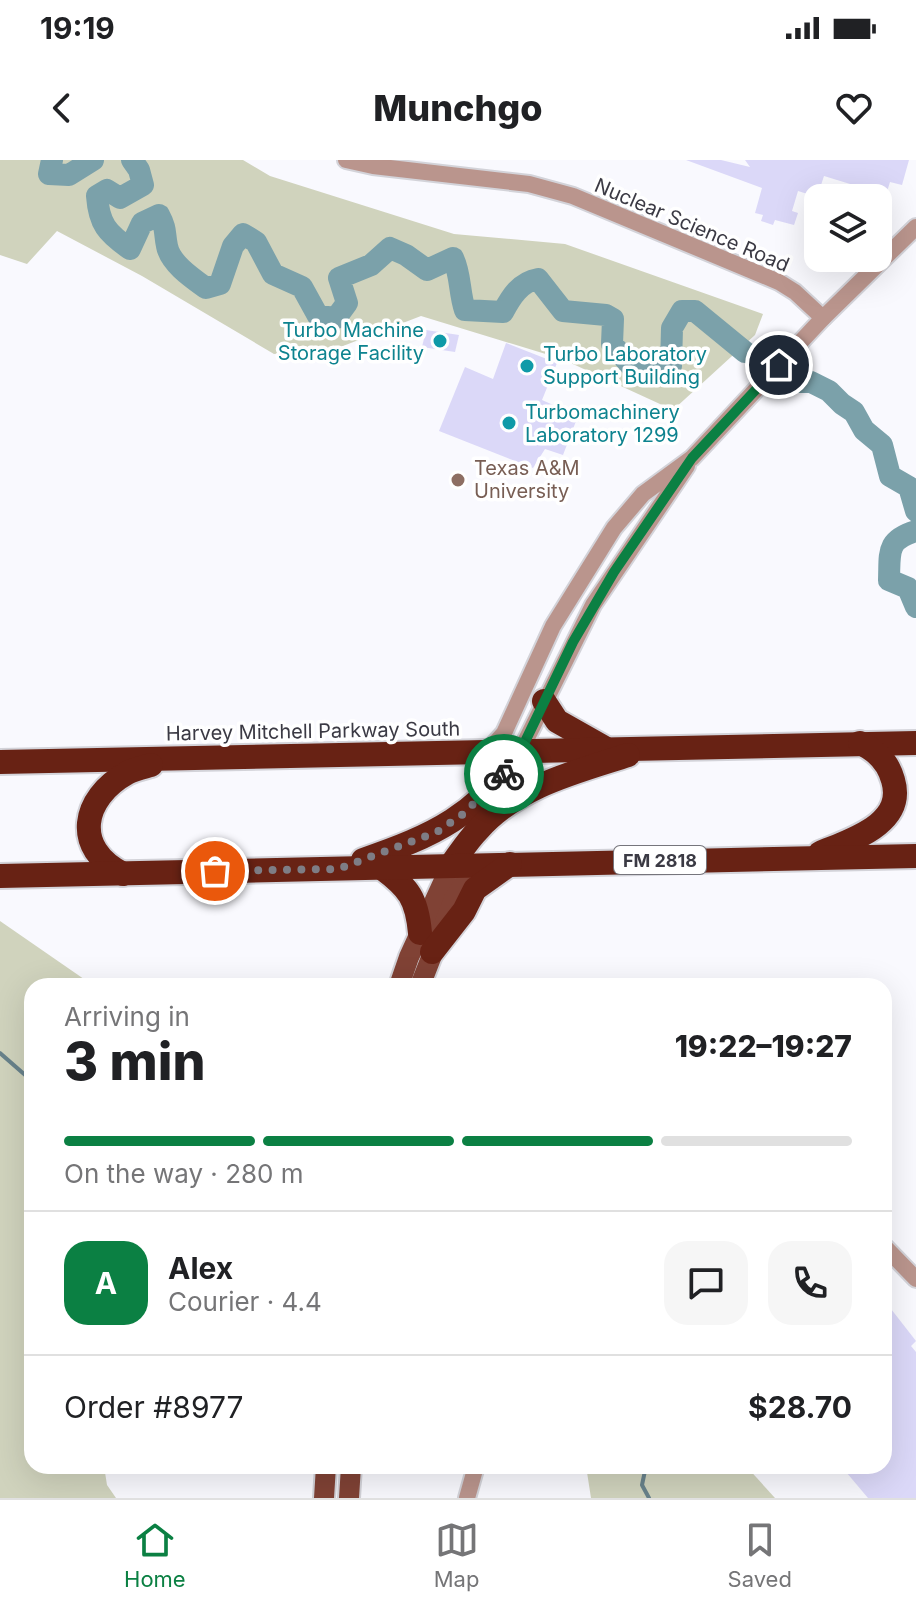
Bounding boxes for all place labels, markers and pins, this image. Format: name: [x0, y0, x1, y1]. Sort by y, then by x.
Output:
place label: Turbo Machine Storage Facility: [278, 318, 424, 365]
pin: [745, 331, 813, 399]
marker: Turbo Machine Storage Facility: [431, 332, 449, 350]
place label: Turbo Laboratory Support Building: [543, 342, 707, 389]
marker: Turbo Laboratory Support Building: [518, 357, 536, 375]
place label: Turbomachinery Laboratory 1299: [525, 400, 680, 447]
marker: Turbomachinery Laboratory 1299: [500, 414, 518, 432]
place label: Texas A&M University: [474, 456, 580, 503]
marker: Texas A&M University: [449, 471, 467, 489]
pin: [181, 837, 249, 905]

